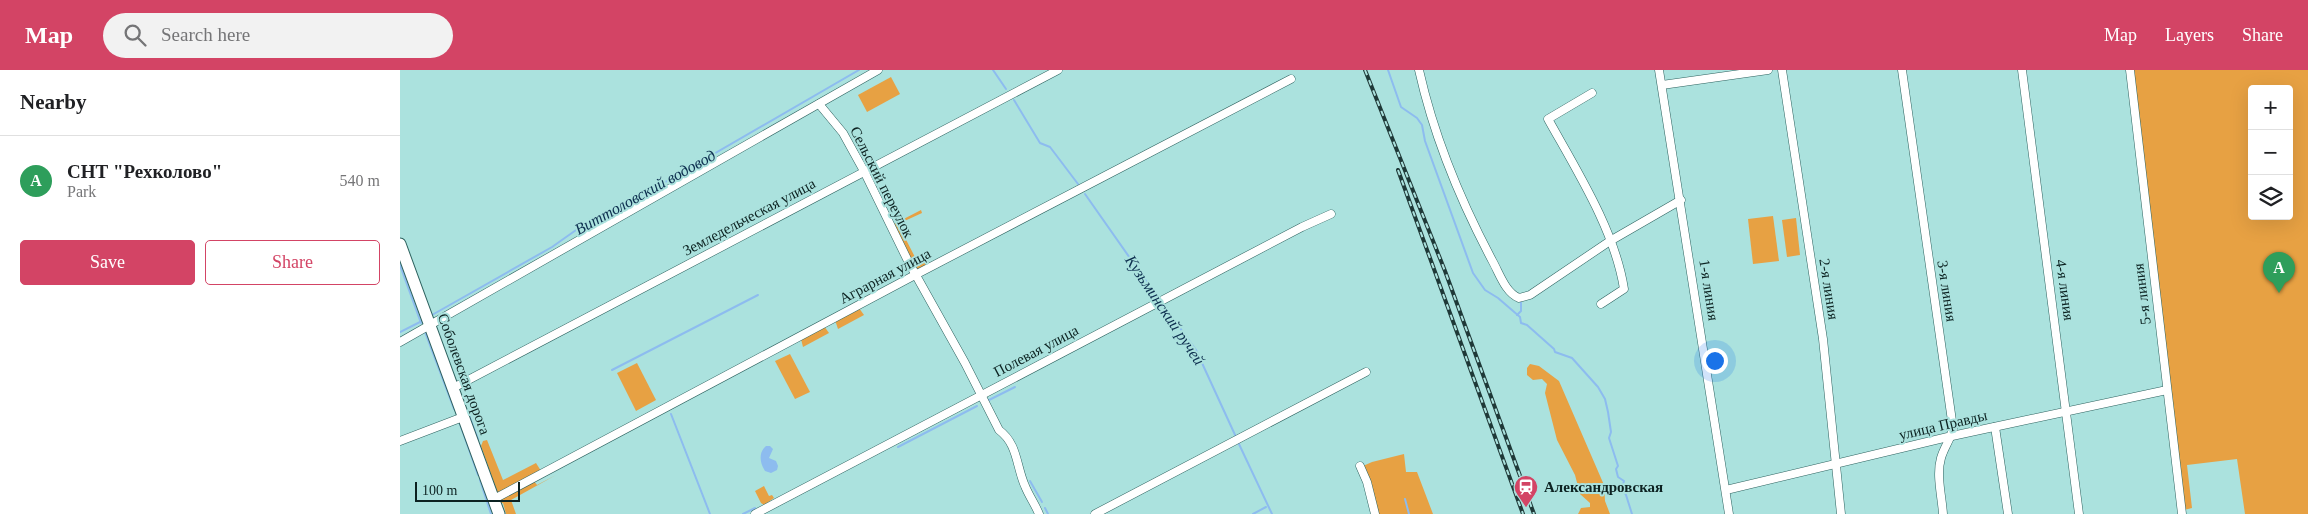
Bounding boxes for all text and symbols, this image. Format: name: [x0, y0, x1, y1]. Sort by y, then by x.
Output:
search box: [103, 13, 453, 58]
icon: search: [121, 21, 149, 49]
text: Map: [25, 22, 73, 48]
text: Search here: [161, 24, 250, 45]
text: Map: [2104, 25, 2137, 45]
text: Layers: [2165, 25, 2214, 45]
text: Share: [2242, 25, 2283, 45]
map controls: [2248, 85, 2293, 220]
button: +: [2248, 85, 2293, 130]
text: Nearby: [20, 90, 87, 114]
street label: Сельский переулок: [847, 124, 917, 241]
button: −: [2248, 130, 2293, 175]
water label: Виттоловский водовод: [572, 146, 718, 238]
text: СНТ "Рехколово": [67, 161, 222, 182]
text: A: [30, 172, 42, 189]
text: 540 m: [340, 172, 380, 189]
street label: Земледельческая улица: [680, 175, 818, 259]
button: layers: [2248, 175, 2293, 220]
text: Park: [67, 183, 96, 200]
button: Save: [20, 240, 195, 285]
button: Share: [205, 240, 380, 285]
street label: Аграрная улица: [837, 245, 934, 307]
water label: Кузьминский ручей: [1121, 251, 1208, 369]
pin: A: [2263, 252, 2295, 293]
street label: 2-я линия: [1816, 257, 1842, 321]
street label: 1-я линия: [1696, 258, 1722, 322]
street label: 4-я линия: [2053, 258, 2077, 322]
street label: 3-я линия: [1934, 259, 1960, 323]
street label: 5-я линия: [2130, 262, 2154, 326]
street label: Соболевская дорога: [435, 311, 493, 437]
street label: Полевая улица: [991, 322, 1081, 380]
your location: [1702, 348, 1728, 374]
street label: улица Правды: [1897, 407, 1989, 443]
station icon: Александровская: [1513, 474, 1539, 508]
scale bar: [415, 479, 520, 502]
place label: Александровская: [1544, 479, 1663, 495]
text: 100 m: [422, 483, 457, 498]

